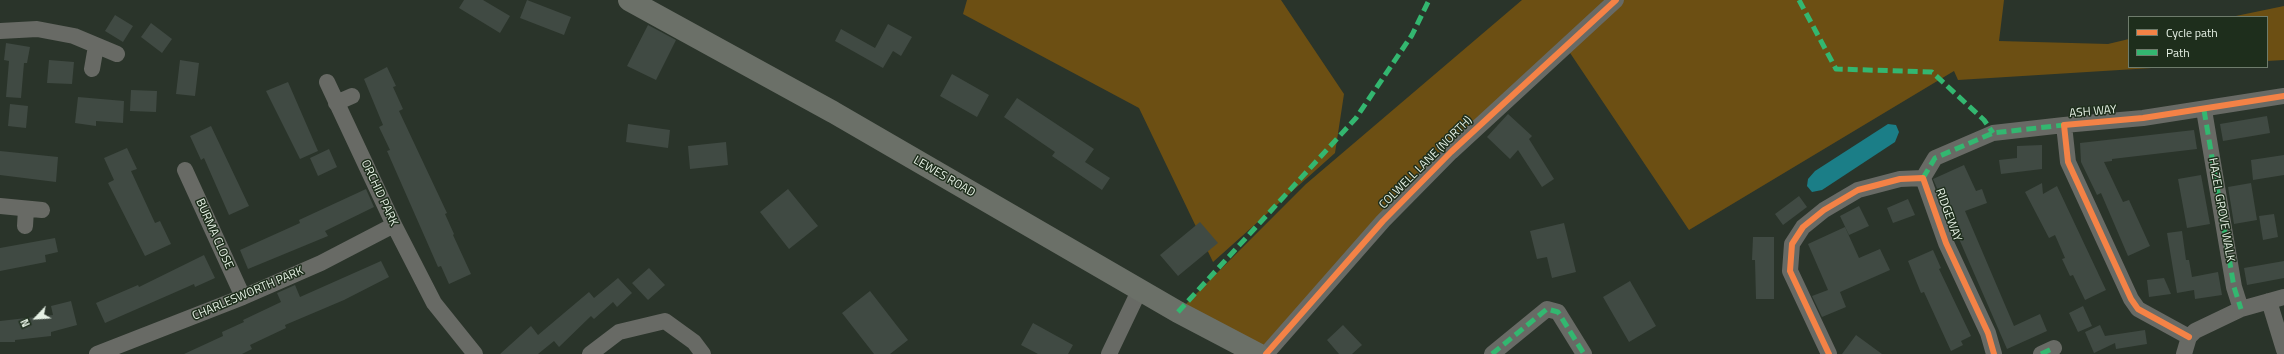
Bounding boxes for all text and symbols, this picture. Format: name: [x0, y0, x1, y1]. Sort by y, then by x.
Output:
legend: [2128, 16, 2268, 68]
text: Cycle path: [2166, 23, 2218, 42]
text: Path: [2166, 43, 2190, 62]
street label: ASH WAY: [2069, 103, 2117, 121]
street label: COLWELL LANE (NORTH): [1377, 114, 1475, 212]
street label: LEWES ROAD: [911, 154, 977, 200]
street label: HAZEL GROVE WALK: [2205, 157, 2237, 263]
street label: ORCHID PARK: [357, 158, 401, 228]
street label: RIDGEWAY: [1932, 186, 1964, 244]
street label: BURMA CLOSE: [192, 197, 236, 271]
street label: CHARLESWORTH PARK: [190, 264, 306, 324]
north arrow: [16, 298, 56, 338]
text: N: [16, 316, 34, 330]

